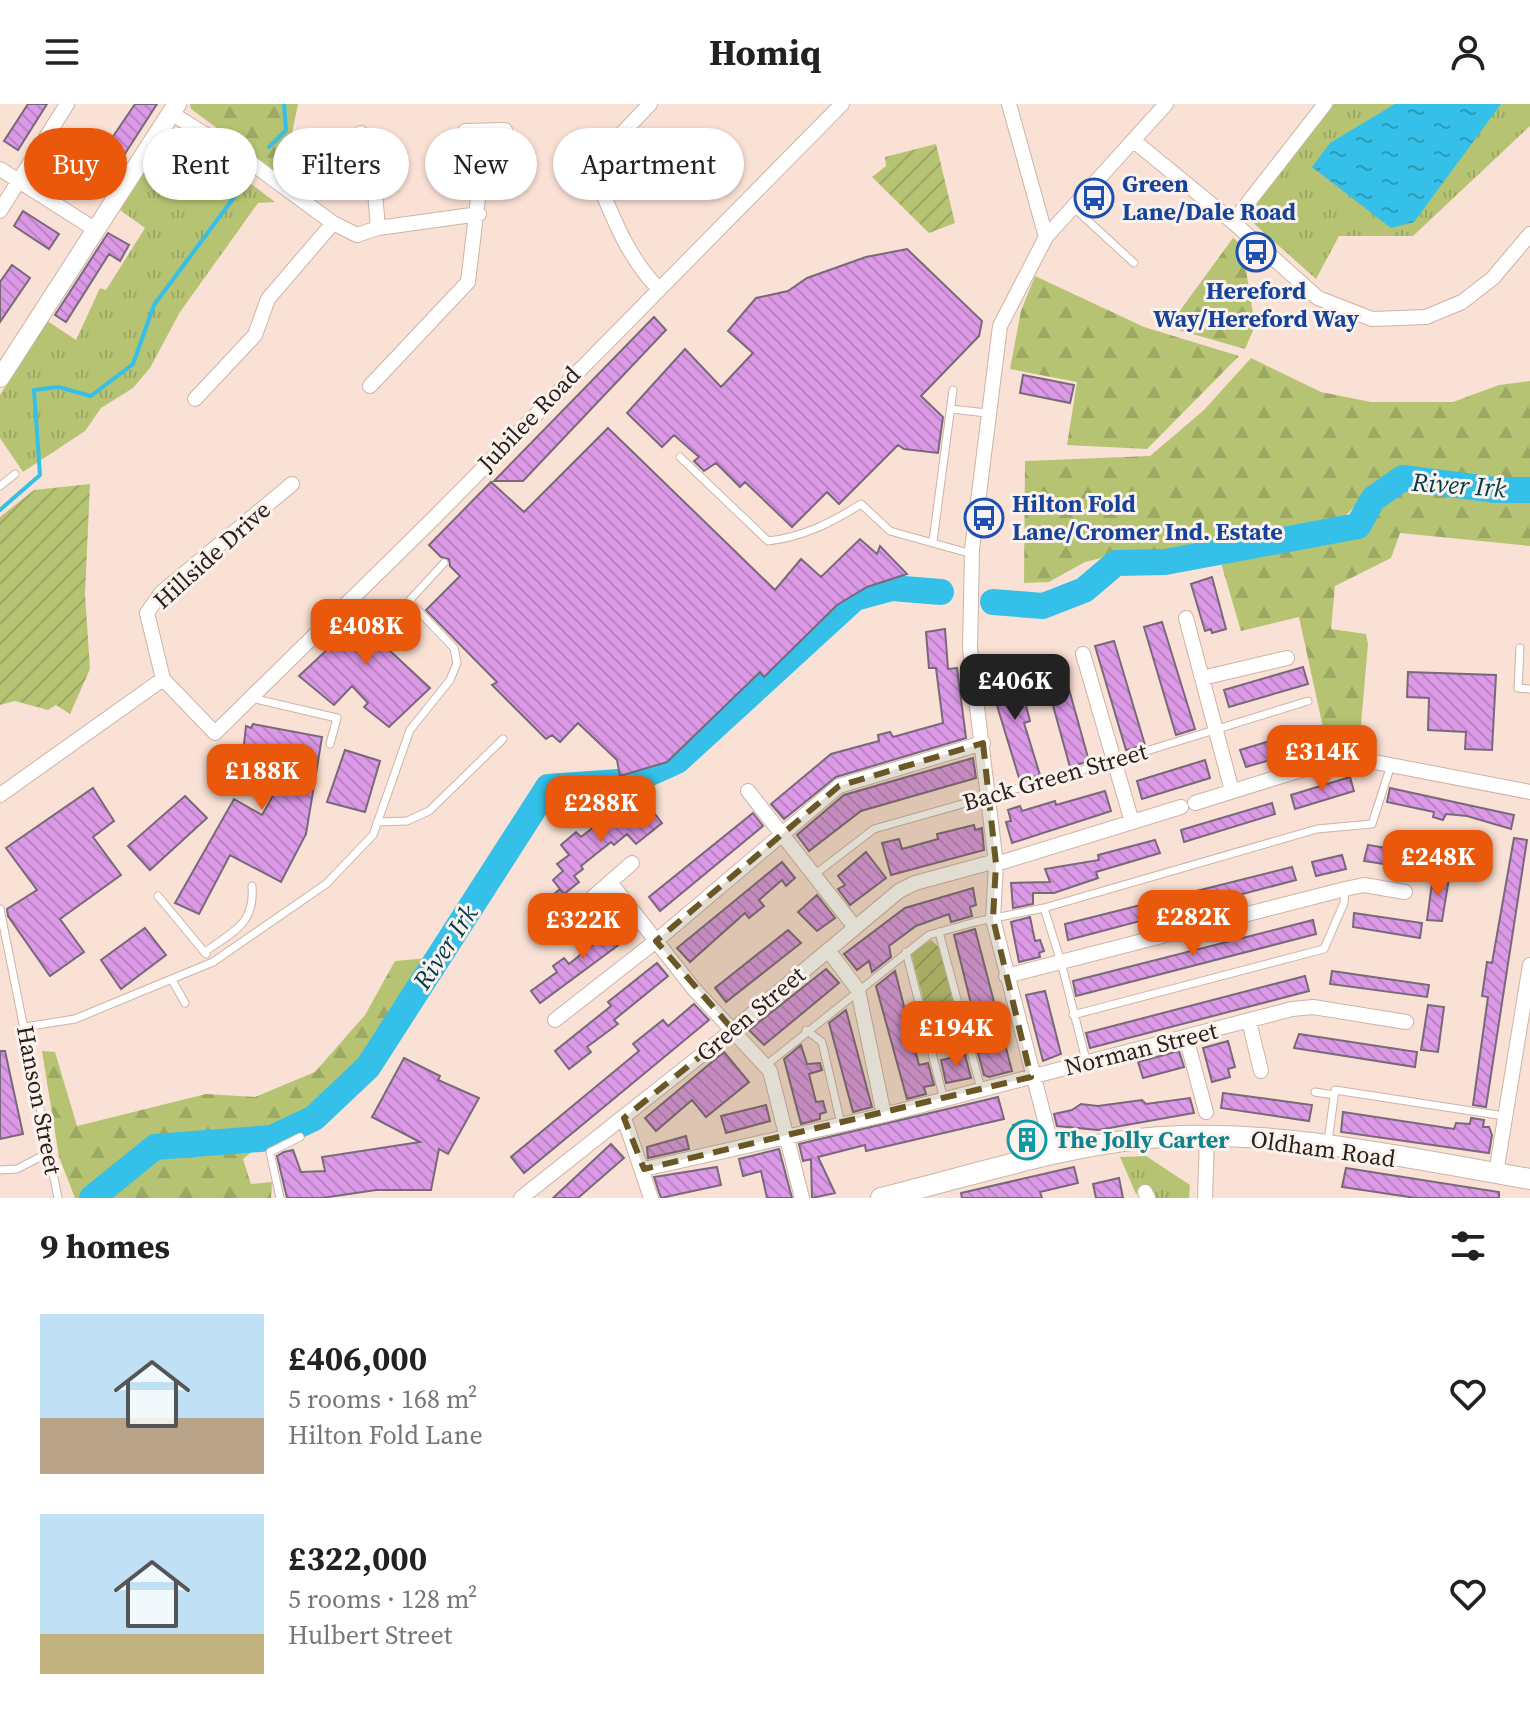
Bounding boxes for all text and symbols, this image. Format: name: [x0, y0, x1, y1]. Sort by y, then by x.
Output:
text: Homiq: [709, 28, 821, 77]
icon: menu: [40, 30, 84, 74]
icon: person: [1446, 30, 1490, 74]
chip: Buy: [24, 128, 127, 200]
chip: Rent: [143, 128, 257, 200]
chip: Filters: [273, 128, 409, 200]
chip: New: [425, 128, 537, 200]
chip: Apartment: [553, 128, 744, 200]
place label: Green Lane/Dale Road: [1122, 167, 1296, 228]
bus stop icon: Green Lane/Dale Road: [1073, 177, 1115, 219]
bus stop icon: Hereford Way/Hereford Way: [1235, 231, 1277, 273]
place label: Hereford Way/Hereford Way: [1153, 274, 1359, 335]
street label: Jubilee Road: [469, 358, 588, 479]
water label: River Irk: [1410, 464, 1508, 506]
place label: Hilton Fold Lane/Cromer Ind. Estate: [1012, 487, 1283, 548]
street label: Hillside Drive: [146, 493, 277, 616]
bus stop icon: Hilton Fold Lane/Cromer Ind. Estate: [963, 497, 1005, 539]
pin: £408K: [310, 599, 422, 667]
text: £408K: [329, 607, 403, 643]
pin: £406K: [959, 654, 1071, 722]
text: £406K: [978, 662, 1052, 698]
pin: £314K: [1266, 725, 1378, 793]
text: £314K: [1285, 733, 1359, 769]
street label: Back Green Street: [959, 734, 1151, 819]
pin: £188K: [206, 744, 318, 812]
text: £188K: [225, 752, 299, 788]
pin: £288K: [545, 776, 657, 844]
text: £288K: [564, 784, 638, 820]
pin: £248K: [1382, 830, 1494, 898]
text: £248K: [1401, 838, 1475, 874]
pin: £282K: [1137, 890, 1249, 958]
pin: £322K: [527, 893, 639, 961]
water label: River Irk: [404, 897, 486, 997]
text: £282K: [1156, 898, 1230, 934]
text: £322K: [546, 901, 620, 937]
street label: Green Street: [689, 958, 812, 1069]
pin: £194K: [900, 1001, 1012, 1069]
text: £194K: [919, 1009, 993, 1045]
street label: Norman Street: [1061, 1014, 1221, 1083]
street label: Hanson Street: [9, 1023, 70, 1177]
building icon: The Jolly Carter: [1006, 1119, 1048, 1161]
street label: Oldham Road: [1249, 1122, 1398, 1175]
place label: The Jolly Carter: [1055, 1123, 1230, 1156]
text: 9 homes: [40, 1223, 170, 1269]
icon: filters: [1446, 1224, 1490, 1268]
text: £406,000: [288, 1335, 427, 1381]
icon: home: [104, 1346, 200, 1442]
icon: heart: [1446, 1372, 1490, 1416]
text: 5 rooms · 168 m²: [288, 1381, 477, 1417]
text: Hilton Fold Lane: [288, 1417, 483, 1453]
text: £322,000: [288, 1535, 427, 1581]
icon: home: [104, 1546, 200, 1642]
icon: heart: [1446, 1572, 1490, 1616]
text: 5 rooms · 128 m²: [288, 1581, 477, 1617]
text: Hulbert Street: [288, 1617, 452, 1653]

